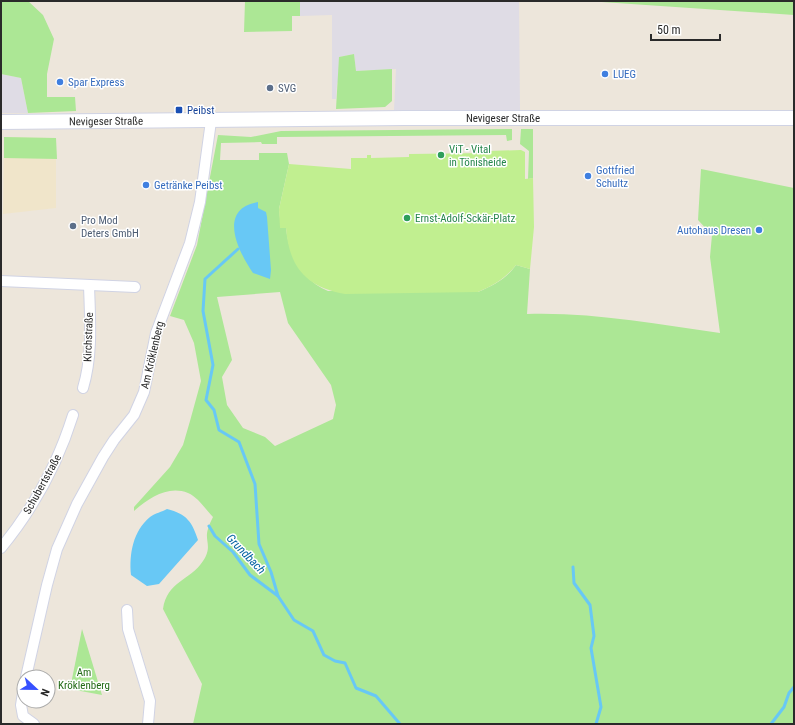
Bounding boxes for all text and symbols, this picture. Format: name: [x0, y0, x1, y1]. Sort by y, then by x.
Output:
scale bar: [651, 16, 720, 42]
text: 50 m: [657, 23, 681, 37]
place label: LUEG: [613, 68, 636, 81]
marker: LUEG: [600, 69, 610, 79]
place label: Spar Express: [68, 76, 124, 89]
marker: Spar Express: [55, 77, 65, 87]
place label: SVG: [278, 82, 296, 95]
marker: SVG: [265, 83, 275, 93]
place label: Peibst: [187, 104, 214, 117]
marker: Peibst: [174, 105, 184, 115]
street label: Nevigeser Straße: [466, 112, 540, 125]
street label: Nevigeser Straße: [69, 115, 143, 128]
place label: ViT - Vital in Tönisheide: [449, 143, 506, 169]
marker: ViT - Vital in Tönisheide: [436, 150, 446, 160]
place label: Gottfried Schultz: [596, 164, 635, 190]
marker: Gottfried Schultz: [583, 171, 593, 181]
place label: Getränke Peibst: [154, 179, 223, 192]
marker: Getränke Peibst: [141, 180, 151, 190]
place label: Ernst-Adolf-Sckär-Platz: [415, 212, 515, 225]
marker: Ernst-Adolf-Sckär-Platz: [402, 213, 412, 223]
place label: Pro Mod Deters GmbH: [81, 214, 139, 240]
marker: Pro Mod Deters GmbH: [68, 221, 78, 231]
place label: Autohaus Dresen: [677, 224, 751, 237]
marker: Autohaus Dresen: [754, 225, 764, 235]
street label: Kirchstraße: [81, 312, 96, 362]
street label: Am Kröklenberg: [138, 320, 167, 390]
street label: Schubertstraße: [21, 452, 64, 516]
water label: Grundbach: [224, 531, 269, 577]
park label: Am Kröklenberg: [58, 666, 110, 692]
north arrow: [16, 669, 56, 709]
text: N: [37, 687, 52, 698]

